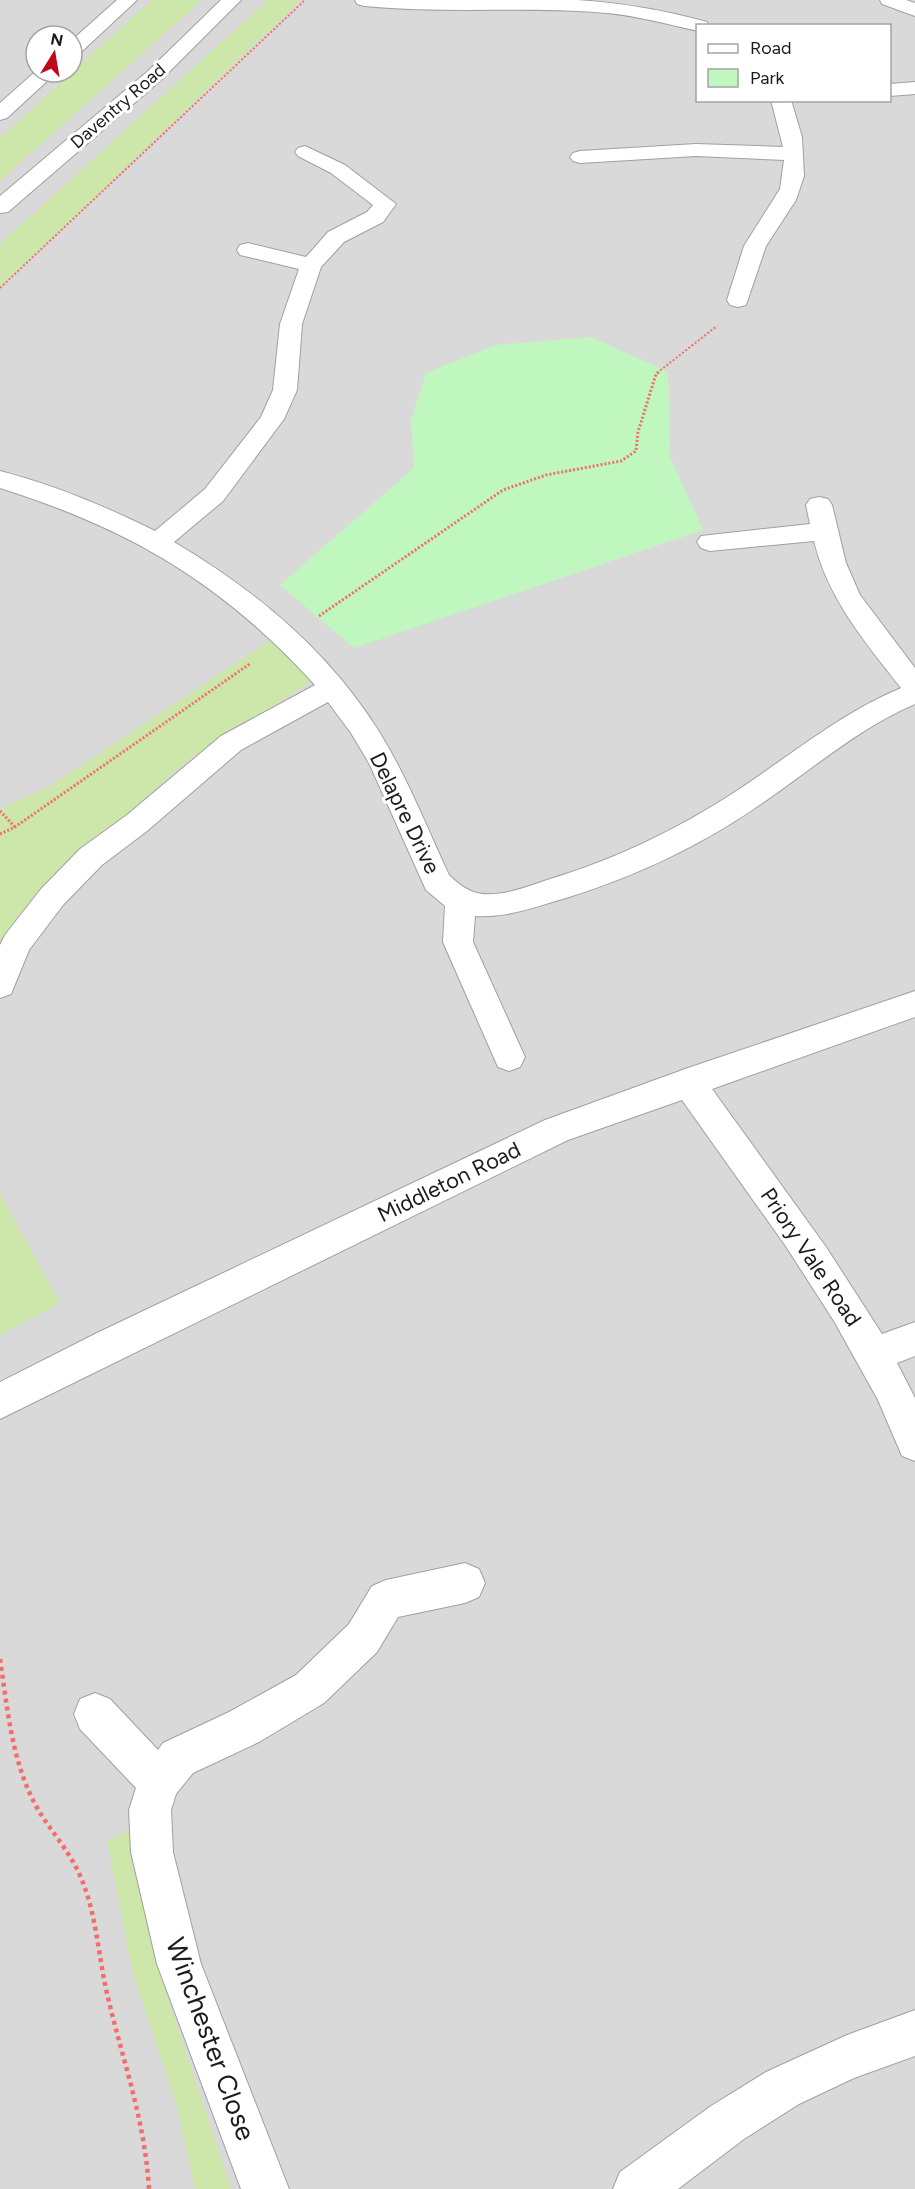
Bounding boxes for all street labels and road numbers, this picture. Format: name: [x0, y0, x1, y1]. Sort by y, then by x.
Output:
street label: Daventry Road: [66, 59, 170, 153]
street label: Delapre Drive: [364, 748, 446, 878]
street label: Middleton Road: [373, 1136, 525, 1228]
street label: Priory Vale Road: [755, 1183, 867, 1331]
street label: Winchester Close: [159, 1933, 263, 2145]

